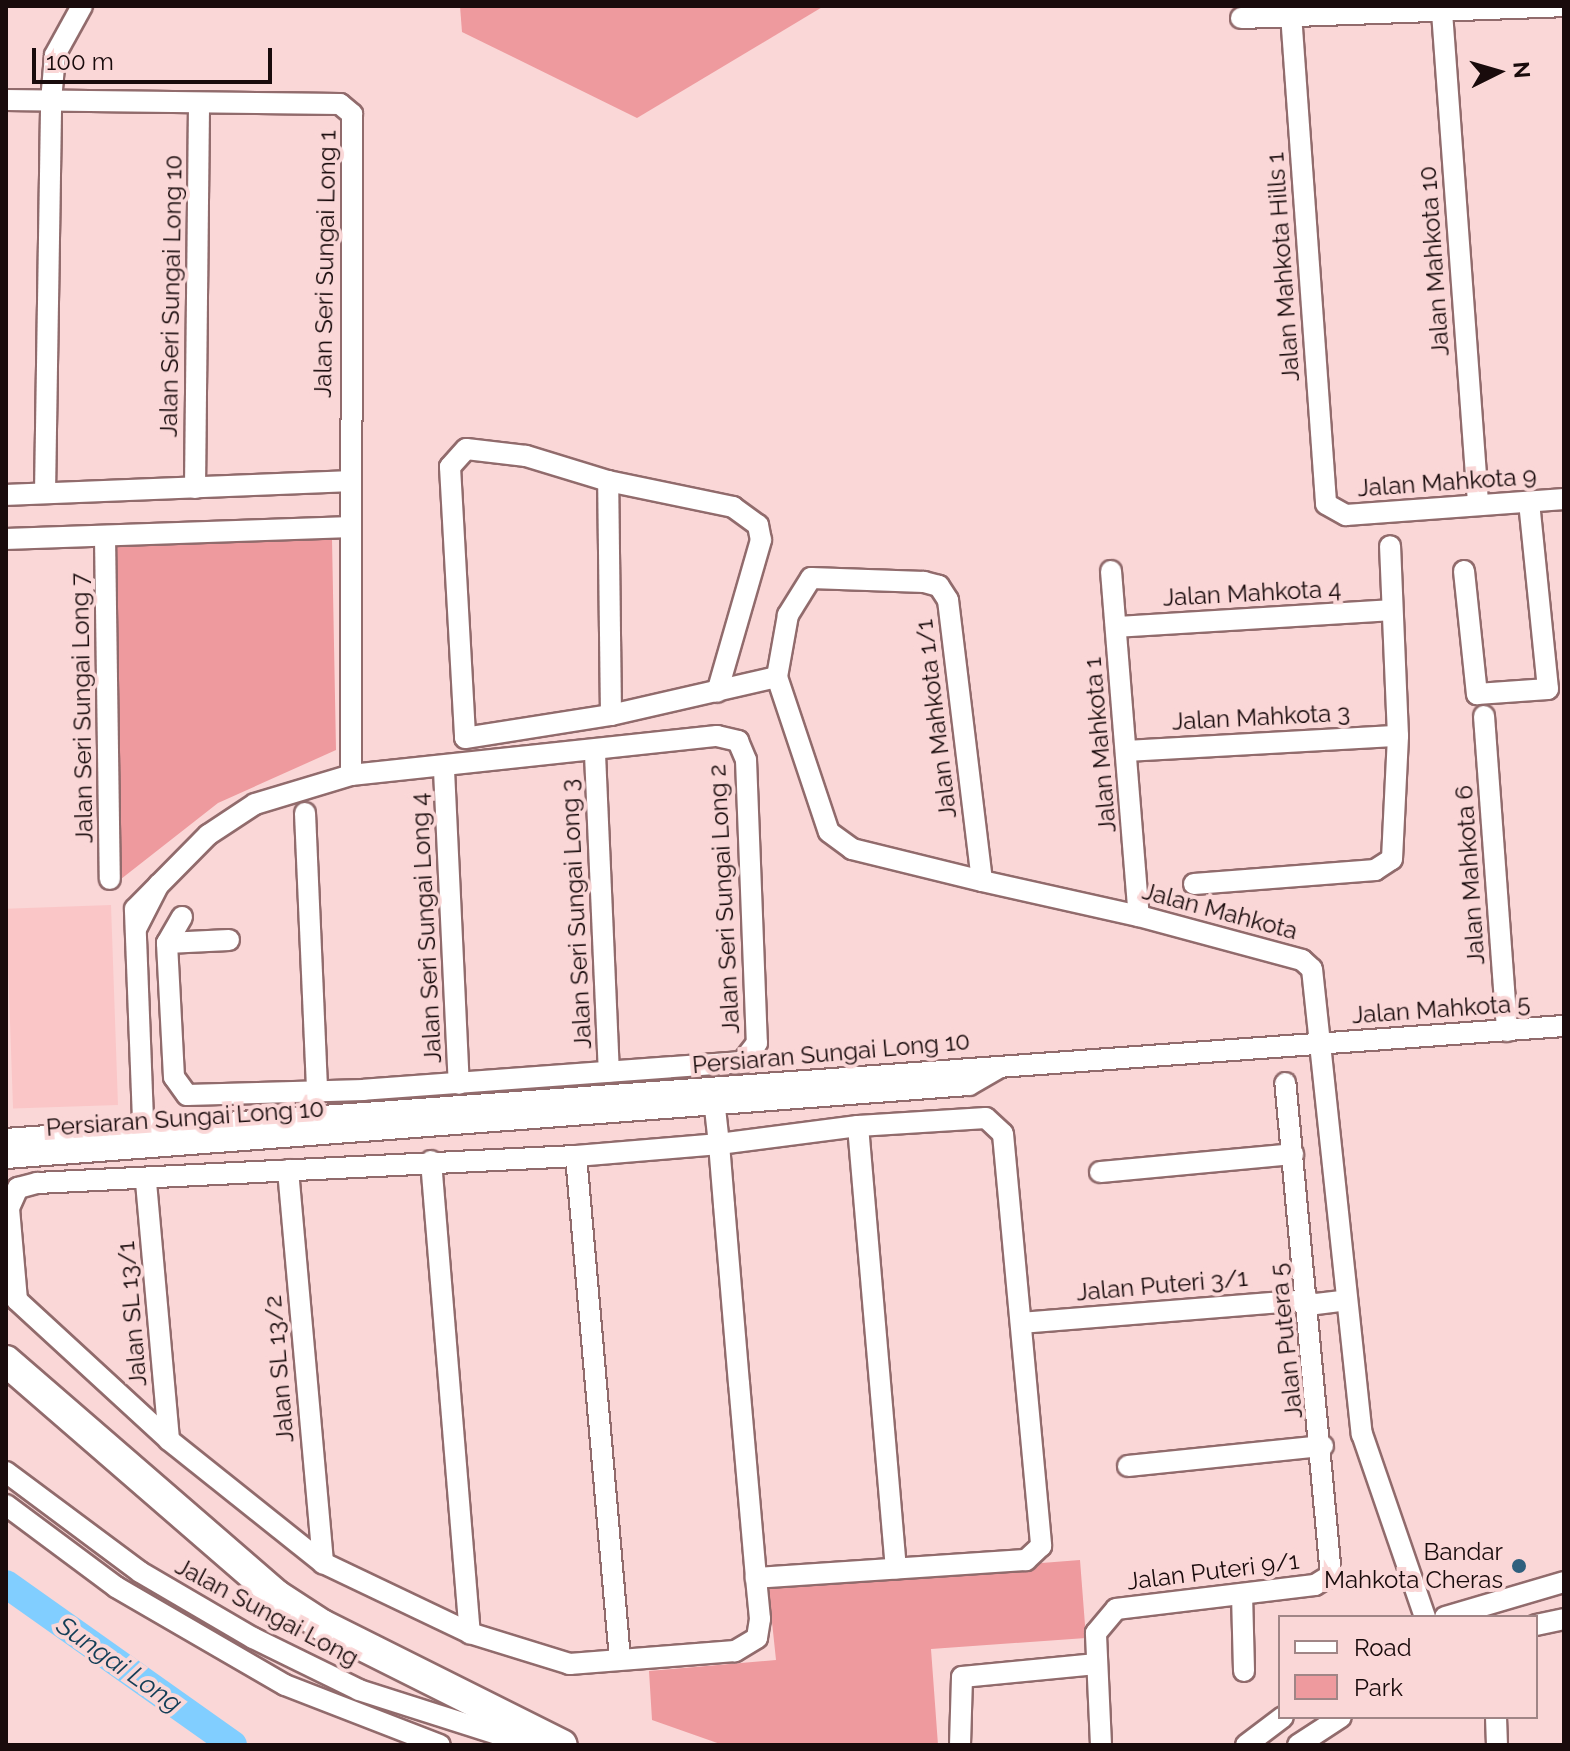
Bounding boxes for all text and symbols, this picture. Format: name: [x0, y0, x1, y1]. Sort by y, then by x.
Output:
scale bar: [36, 32, 276, 82]
north arrow: [1458, 32, 1538, 112]
text: 100 m: [46, 47, 114, 76]
text: N: [1508, 60, 1536, 79]
street label: Jalan Seri Sungai Long 1: [308, 130, 342, 398]
street label: Jalan Mahkota Hills 1: [1261, 152, 1305, 382]
street label: Jalan Seri Sungai Long 10: [154, 154, 188, 438]
street label: Jalan Mahkota 10: [1413, 165, 1455, 357]
street label: Jalan Mahkota 9: [1356, 461, 1538, 503]
street label: Jalan Seri Sungai Long 7: [65, 573, 99, 843]
street label: Jalan Mahkota 4: [1162, 574, 1342, 612]
street label: Jalan Mahkota 1/1: [910, 618, 962, 820]
street label: Jalan Mahkota 1: [1078, 656, 1122, 834]
street label: Jalan Mahkota 3: [1171, 698, 1351, 736]
street label: Jalan Seri Sungai Long 2: [703, 763, 745, 1035]
street label: Jalan Seri Sungai Long 3: [555, 778, 597, 1050]
street label: Jalan Mahkota 6: [1449, 784, 1491, 966]
street label: Jalan Seri Sungai Long 4: [405, 792, 447, 1064]
street label: Jalan Mahkota: [1139, 876, 1301, 946]
street label: Jalan Mahkota 5: [1351, 988, 1531, 1030]
street label: Persiaran Sungai Long 10: [691, 1027, 971, 1079]
street label: Persiaran Sungai Long 10: [45, 1094, 325, 1142]
street label: Jalan SL 13/1: [111, 1240, 153, 1388]
street label: Jalan Putera 5: [1264, 1262, 1308, 1420]
street label: Jalan Puteri 3/1: [1075, 1263, 1249, 1307]
street label: Jalan SL 13/2: [258, 1294, 300, 1444]
place label: Bandar Mahkota Cheras: [1324, 1538, 1503, 1594]
street label: Jalan Puteri 9/1: [1125, 1546, 1301, 1596]
street label: Jalan Sungai Long: [171, 1552, 363, 1672]
marker: Bandar Mahkota Cheras: [1510, 1557, 1528, 1575]
water label: Sungai Long: [50, 1610, 188, 1720]
legend: [1278, 1615, 1538, 1719]
text: Road: [1354, 1633, 1412, 1662]
text: Park: [1354, 1673, 1403, 1702]

